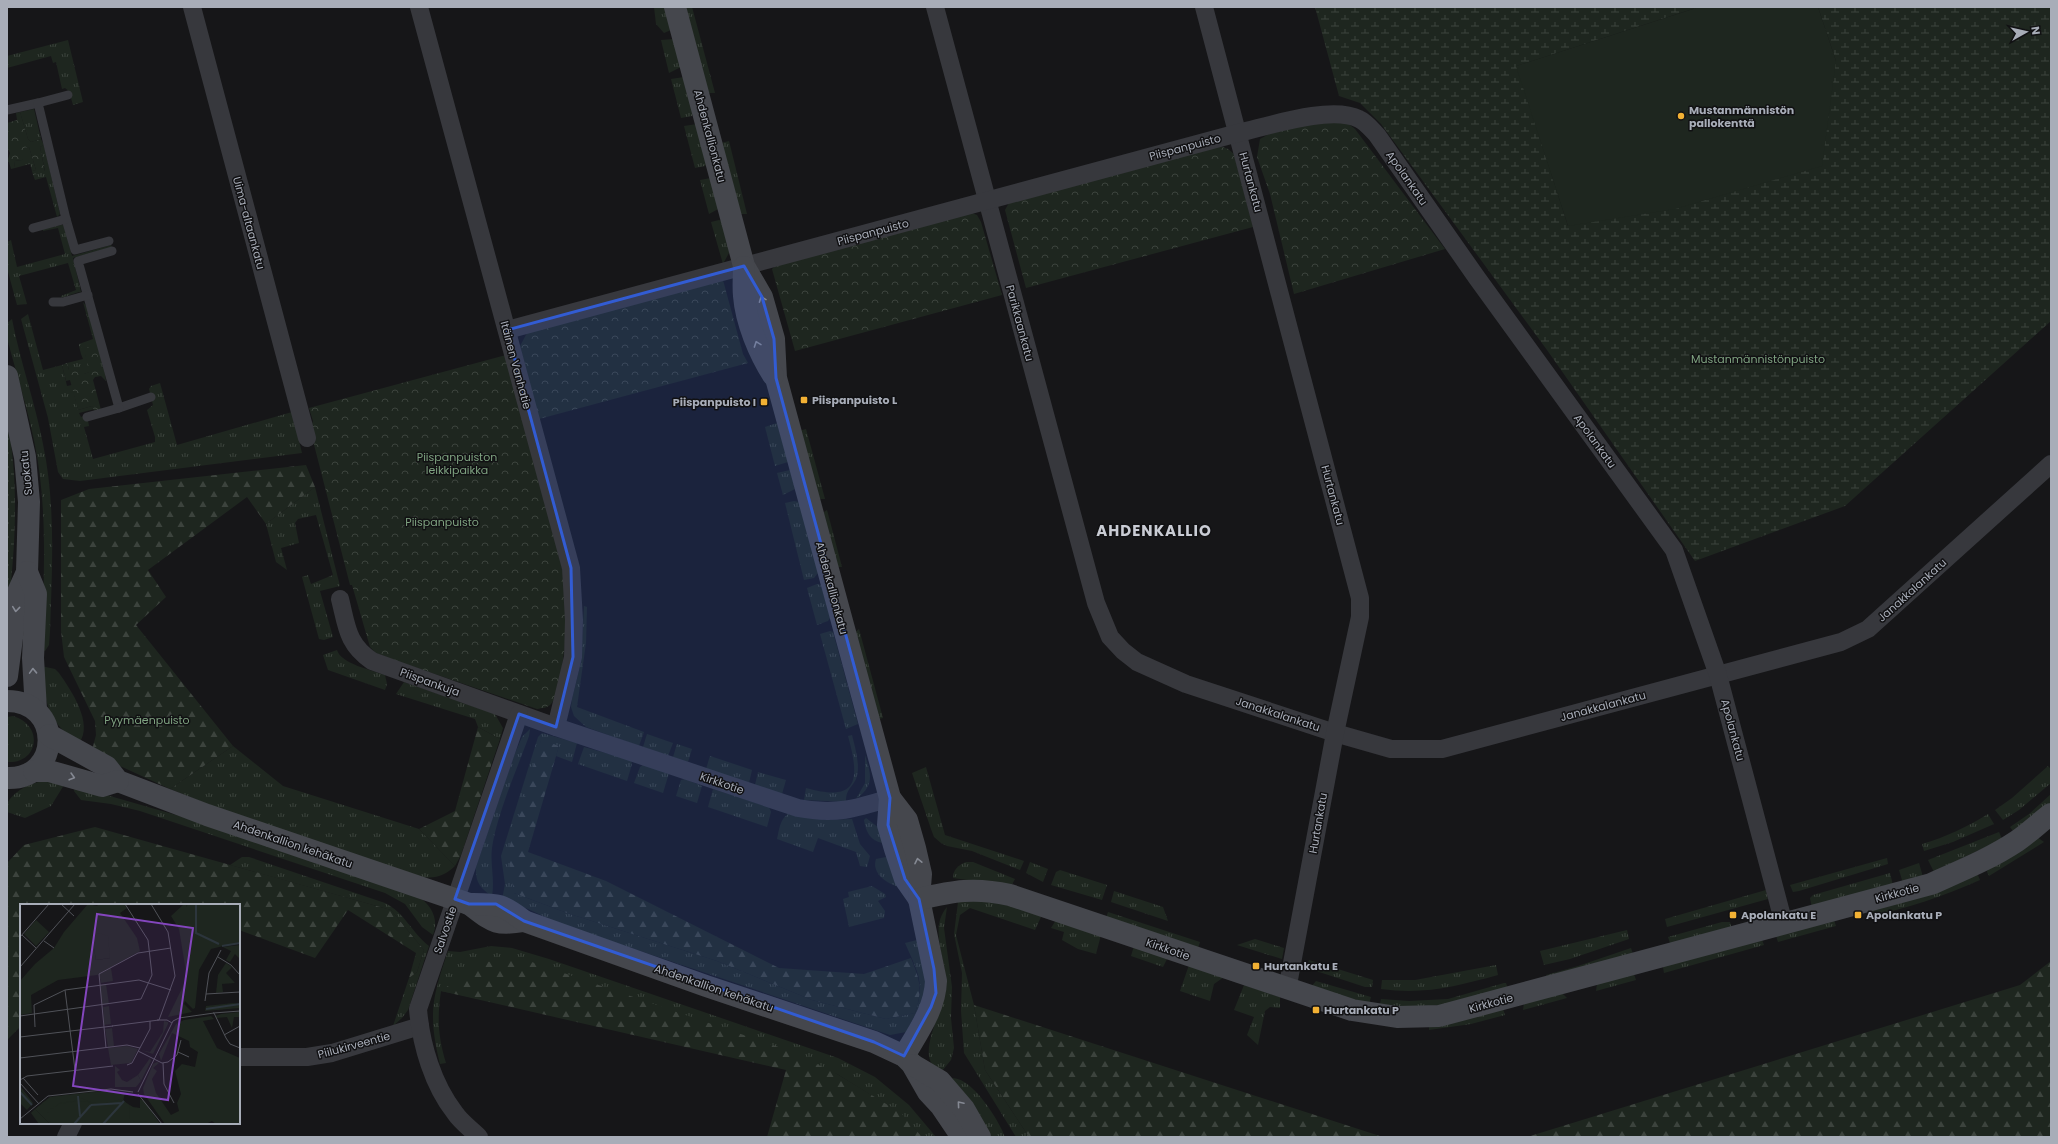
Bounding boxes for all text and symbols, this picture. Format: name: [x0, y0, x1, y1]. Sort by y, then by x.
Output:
north arrow: [2006, 12, 2046, 52]
text: N: [2027, 25, 2044, 36]
street label: Ahdenkallionkatu: [690, 88, 730, 184]
place label: Mustanmännistön pallokenttä: [1689, 102, 1794, 131]
marker: Mustanmännistön pallokenttä: [1676, 111, 1686, 121]
street label: Piispanpuisto: [1147, 130, 1223, 164]
street label: Apolankatu: [1382, 148, 1432, 208]
street label: Hurtankatu: [1235, 150, 1267, 214]
street label: Uima-altaankatu: [229, 175, 269, 271]
street label: Piispanpuisto: [835, 215, 911, 249]
street label: Parikkaankatu: [1002, 283, 1038, 363]
one-way arrow: [759, 296, 767, 303]
street label: Itäinen Vanhatie: [497, 319, 535, 411]
one-way arrow: [754, 341, 762, 348]
park label: Mustanmännistönpuisto: [1691, 351, 1825, 367]
place label: Piispanpuisto L: [812, 392, 898, 408]
place label: Piispanpuisto I: [673, 394, 756, 410]
marker: Piispanpuisto L: [799, 395, 809, 405]
marker: Piispanpuisto I: [759, 397, 769, 407]
street label: Apolankatu: [1570, 411, 1620, 471]
park label: Piispanpuiston leikkipaikka: [417, 449, 497, 478]
street label: Suokatu: [16, 450, 36, 496]
street label: Hurtankatu: [1317, 463, 1349, 527]
park label: Piispanpuisto: [405, 514, 479, 530]
district label: AHDENKALLIO: [1096, 520, 1212, 541]
street label: Ahdenkallionkatu: [812, 540, 852, 636]
street label: Janakkalankatu: [1874, 555, 1950, 625]
one-way arrow: [12, 606, 21, 612]
street label: Piispankuja: [398, 664, 462, 700]
one-way arrow: [29, 668, 38, 674]
street label: Janakkalankatu: [1559, 687, 1647, 725]
street label: Janakkalankatu: [1234, 693, 1322, 735]
street label: Apolankatu: [1717, 697, 1749, 763]
park label: Pyymäenpuisto: [104, 712, 190, 728]
street label: Kirkkotie: [698, 768, 746, 798]
one-way arrow: [69, 772, 76, 781]
street label: Hurtankatu: [1305, 791, 1331, 855]
street label: Ahdenkallion kehäkatu: [231, 816, 355, 872]
one-way arrow: [914, 858, 922, 864]
street label: Kirkkotie: [1873, 879, 1921, 907]
inset map: [20, 904, 240, 1124]
street label: Salvostie: [429, 904, 461, 956]
place label: Apolankatu E: [1741, 907, 1816, 923]
place label: Apolankatu P: [1866, 907, 1942, 923]
marker: Apolankatu E: [1728, 910, 1738, 920]
marker: Apolankatu P: [1853, 910, 1863, 920]
street label: Kirkkotie: [1144, 934, 1192, 964]
place label: Hurtankatu E: [1264, 958, 1338, 974]
street label: Ahdenkallion kehäkatu: [652, 960, 776, 1016]
marker: Hurtankatu E: [1251, 961, 1261, 971]
street label: Kirkkotie: [1467, 989, 1515, 1017]
place label: Hurtankatu P: [1324, 1002, 1399, 1018]
marker: Hurtankatu P: [1311, 1005, 1321, 1015]
street label: Piilukirveentie: [316, 1028, 392, 1062]
one-way arrow: [957, 1101, 964, 1109]

